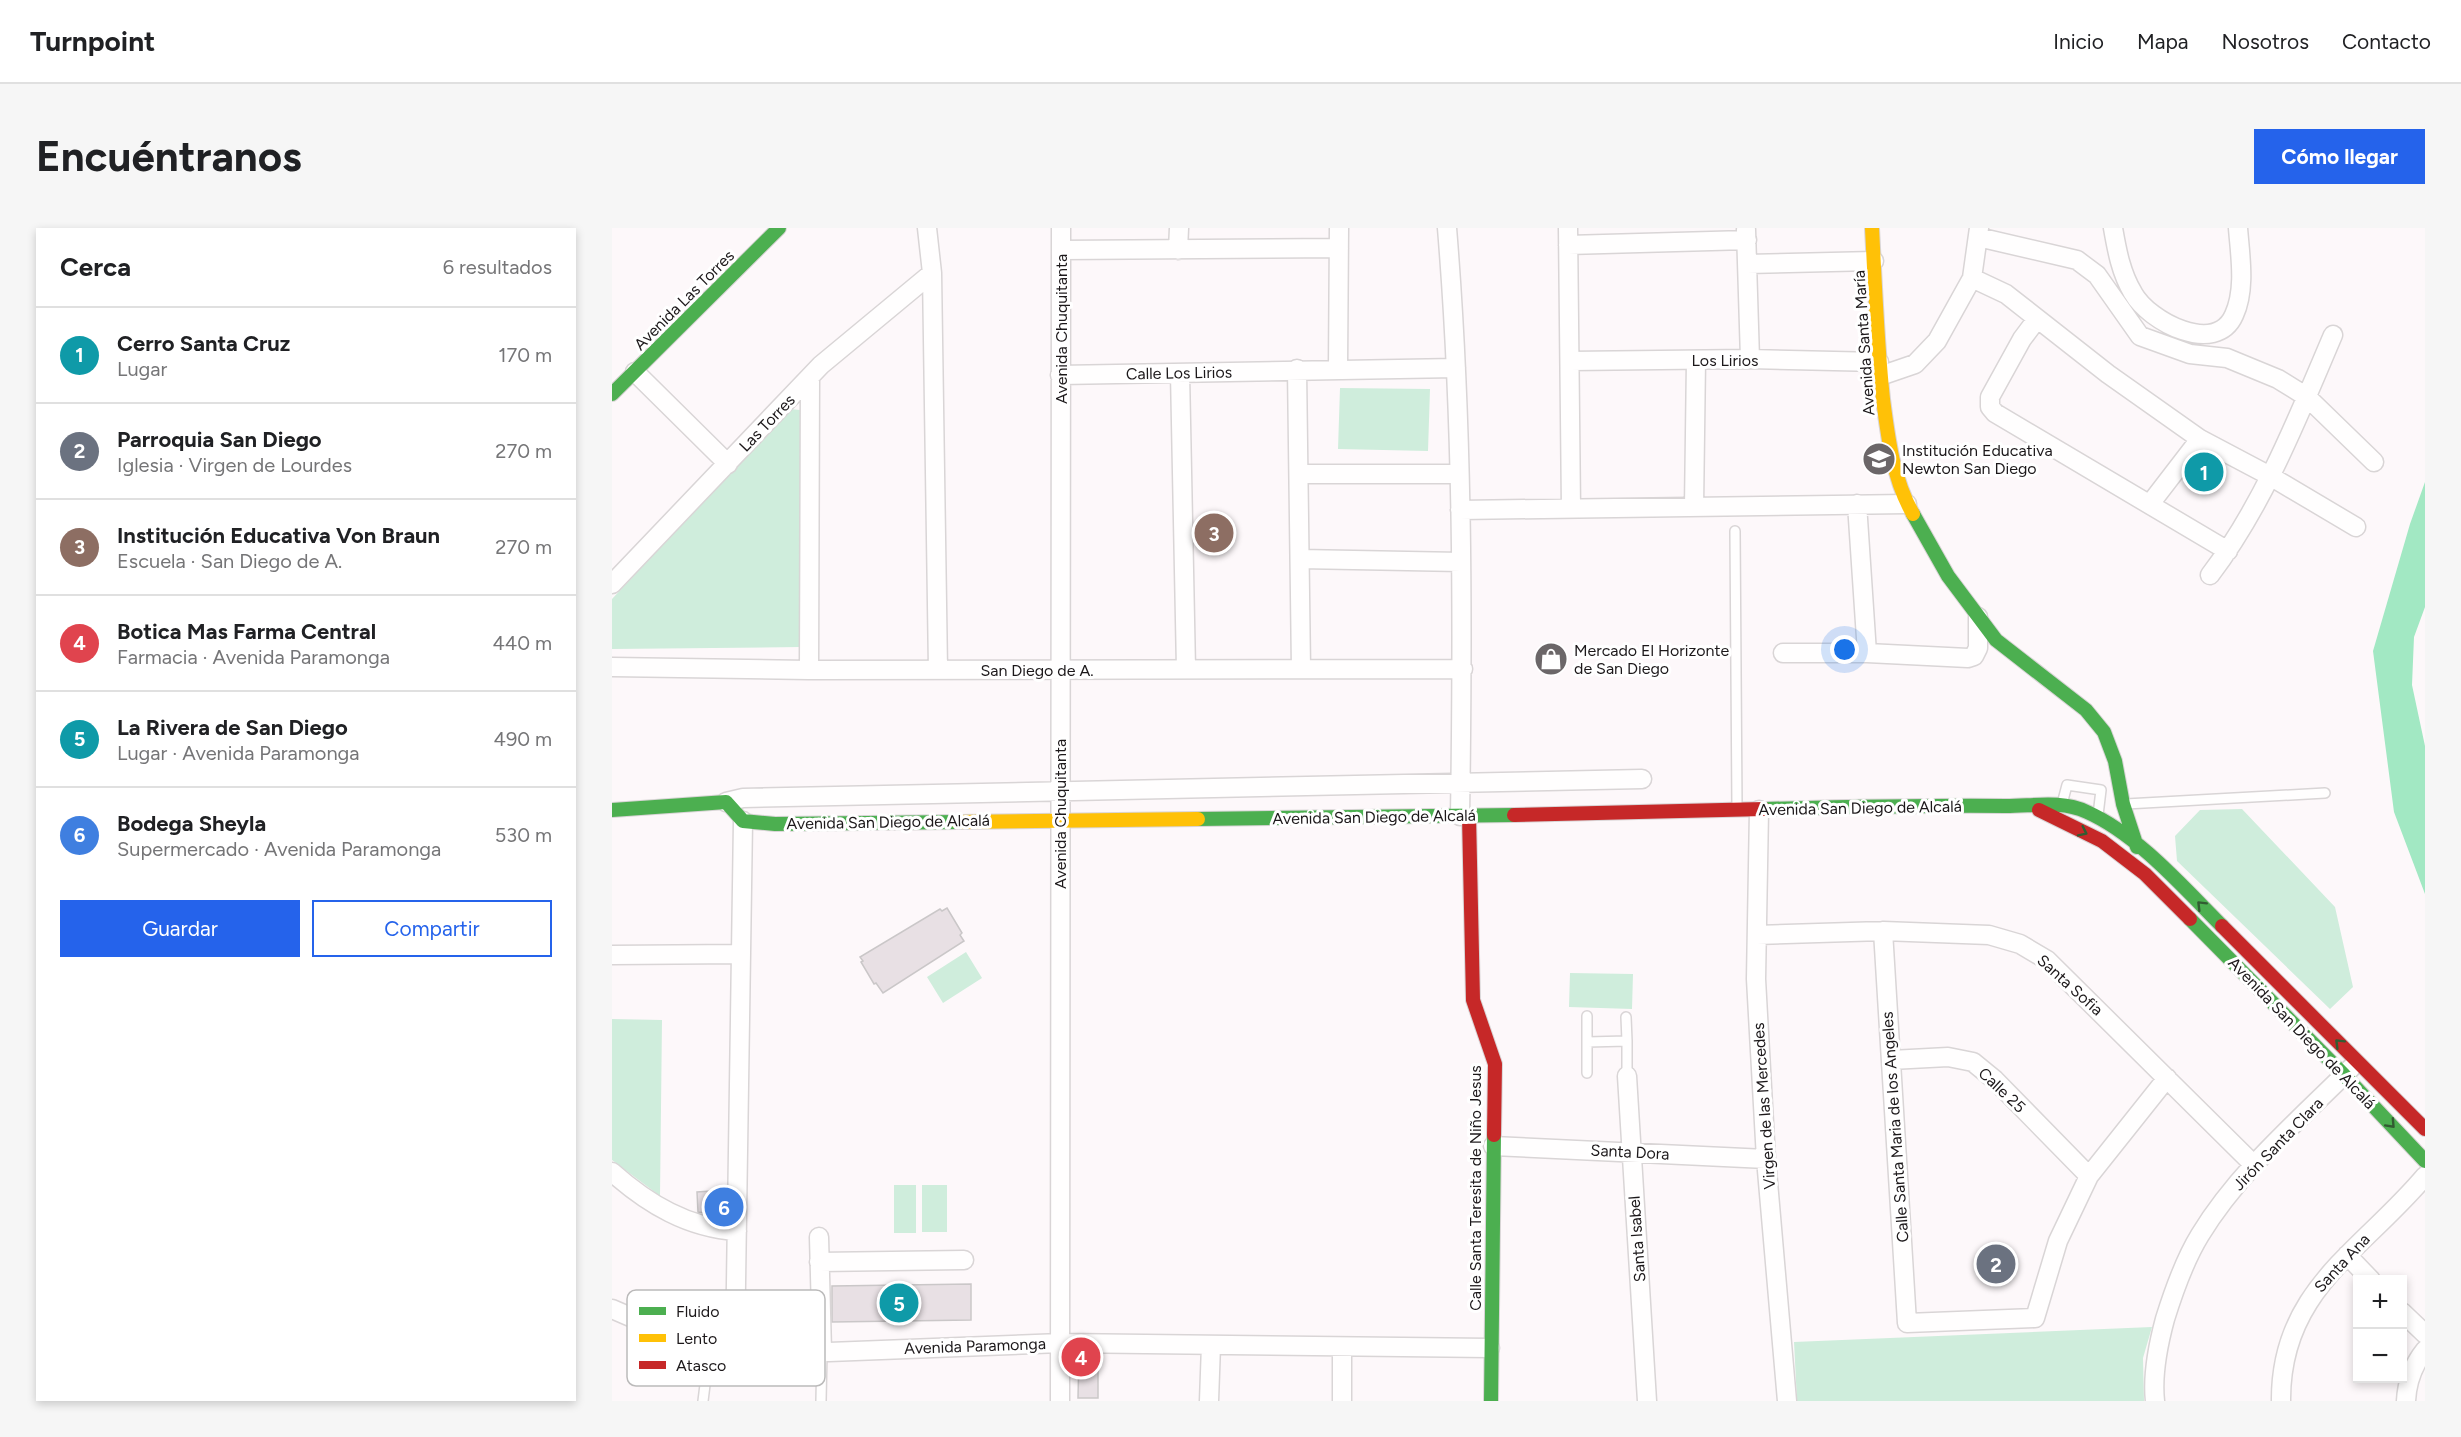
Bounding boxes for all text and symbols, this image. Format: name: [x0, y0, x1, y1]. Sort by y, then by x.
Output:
text: Turnpoint: [30, 24, 155, 58]
text: Inicio: [2053, 29, 2104, 54]
text: Mapa: [2137, 29, 2189, 54]
text: Nosotros: [2222, 29, 2309, 54]
text: Contacto: [2342, 29, 2431, 54]
button: Cómo llegar: [2254, 129, 2425, 184]
text: Encuéntranos: [36, 131, 302, 182]
street label: Avenida Las Torres: [630, 246, 738, 354]
text: Cerca: [60, 251, 131, 283]
street label: Avenida Chuquitanta: [1052, 254, 1071, 404]
text: 6 resultados: [443, 255, 552, 279]
street label: Avenida Santa María: [1849, 270, 1879, 416]
text: Cerro Santa Cruz: [117, 330, 290, 357]
text: 1: [75, 343, 84, 367]
text: 170 m: [498, 343, 552, 367]
street label: Los Lirios: [1692, 351, 1758, 370]
text: Lugar: [117, 357, 167, 381]
street label: Calle Los Lirios: [1126, 363, 1232, 383]
street label: Las Torres: [735, 390, 799, 456]
text: Parroquia San Diego: [117, 426, 322, 453]
text: 2: [74, 439, 85, 463]
text: 270 m: [495, 439, 552, 463]
school or university icon: Institución Educativa Newton San Diego: [1861, 441, 1897, 477]
place label: Institución Educativa Newton San Diego: [1902, 441, 2053, 478]
pin: 1: [2184, 450, 2224, 494]
text: Iglesia · Virgen de Lourdes: [117, 453, 352, 477]
pin: 3: [1194, 510, 1234, 556]
text: Institución Educativa Von Braun: [117, 522, 440, 549]
text: 3: [74, 535, 85, 559]
text: 270 m: [495, 535, 552, 559]
text: Escuela · San Diego de A.: [117, 549, 342, 573]
text: Botica Mas Farma Central: [117, 618, 376, 645]
text: 4: [73, 631, 86, 655]
text: 440 m: [492, 631, 552, 655]
your location: [1830, 635, 1859, 664]
shop icon: Mercado El Horizonte de San Diego: [1533, 641, 1569, 677]
place label: Mercado El Horizonte de San Diego: [1574, 641, 1730, 678]
text: Farmacia · Avenida Paramonga: [117, 645, 390, 669]
street label: San Diego de A.: [980, 661, 1094, 680]
text: La Rivera de San Diego: [117, 714, 348, 741]
text: 5: [74, 727, 85, 751]
text: 490 m: [493, 727, 552, 751]
street label: Avenida Chuquitanta: [1051, 739, 1070, 889]
text: Lugar · Avenida Paramonga: [117, 741, 360, 765]
street label: Avenida San Diego de Alcalá: [1758, 797, 1962, 819]
street label: Avenida San Diego de Alcalá: [1272, 806, 1476, 828]
text: Bodega Sheyla: [117, 810, 266, 837]
street label: Avenida San Diego de Alcalá: [786, 811, 990, 833]
text: 6: [74, 823, 85, 847]
text: 530 m: [495, 823, 552, 847]
one-way arrow: [2077, 824, 2088, 836]
text: Supermercado · Avenida Paramonga: [117, 837, 441, 861]
button: Guardar: [60, 900, 300, 957]
button: Compartir: [312, 900, 552, 957]
one-way arrow: [2198, 902, 2209, 913]
street label: Santa Sofia: [2033, 951, 2107, 1019]
street label: Avenida San Diego de Alcalá: [2224, 953, 2380, 1113]
street label: Calle Santa Maria de los Angeles: [1877, 1011, 1913, 1243]
street label: Virgen de las Mercedes: [1749, 1022, 1779, 1190]
one-way arrow: [2336, 1039, 2347, 1050]
street label: Calle 25: [1974, 1063, 2030, 1117]
street label: Calle Santa Teresita de Niño Jesus: [1466, 1065, 1485, 1311]
street label: Jirón Santa Clara: [2229, 1094, 2327, 1194]
one-way arrow: [2383, 1117, 2394, 1128]
street label: Santa Dora: [1590, 1140, 1670, 1164]
pin: 6: [704, 1184, 744, 1230]
street label: Santa Isabel: [1625, 1195, 1649, 1283]
street label: Santa Ana: [2310, 1230, 2374, 1296]
pin: 2: [1976, 1242, 2016, 1286]
map controls: [2353, 1275, 2407, 1383]
button: +: [2353, 1275, 2407, 1329]
pin: 5: [880, 1280, 918, 1326]
legend: [627, 1290, 825, 1386]
text: Fluido: [676, 1302, 720, 1321]
text: Lento: [676, 1329, 717, 1348]
button: −: [2353, 1329, 2407, 1383]
street label: Avenida Paramonga: [904, 1334, 1046, 1358]
pin: 4: [1062, 1334, 1100, 1380]
text: Atasco: [676, 1356, 726, 1375]

